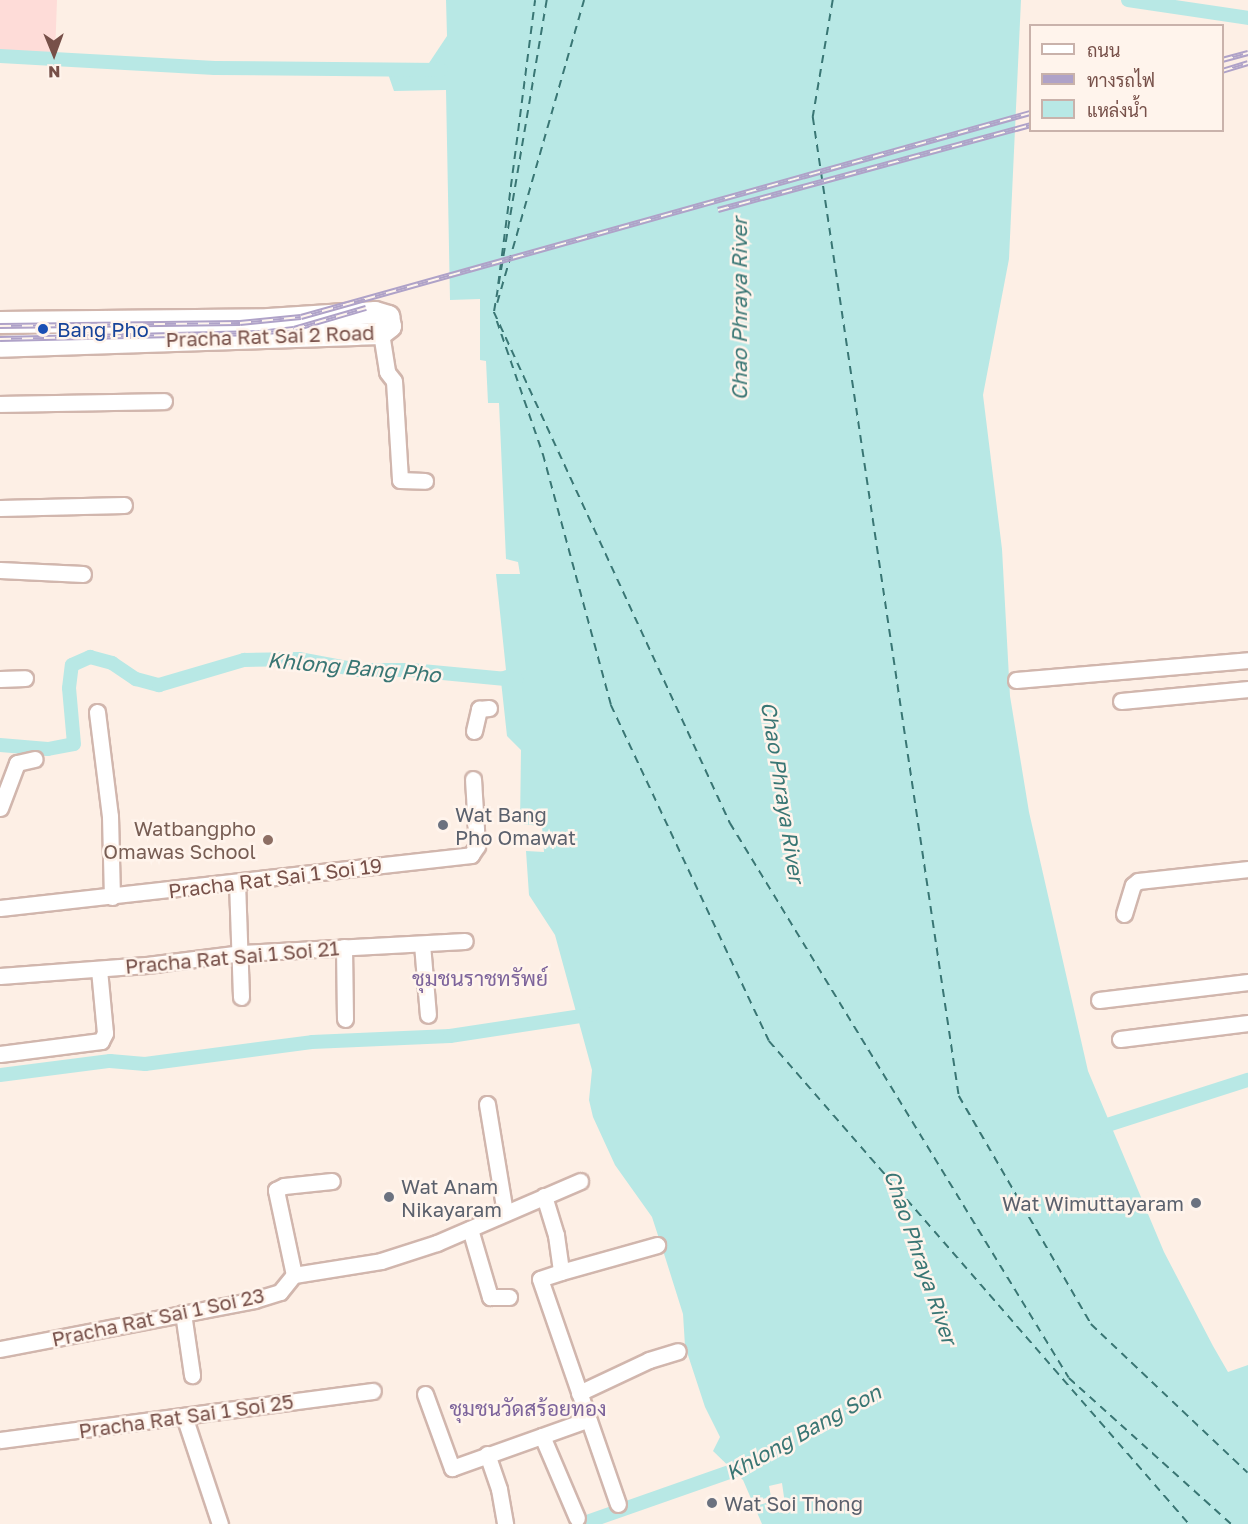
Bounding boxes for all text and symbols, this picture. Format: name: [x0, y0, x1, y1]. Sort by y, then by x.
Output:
north arrow: [24, 24, 84, 84]
legend: [1029, 24, 1224, 132]
text: ถนน: [1087, 39, 1120, 61]
text: N: [48, 62, 61, 82]
text: ทางรถไฟ: [1087, 69, 1155, 91]
text: แหล่งน้ำ: [1087, 99, 1148, 121]
water label: Chao Phraya River: [726, 218, 752, 400]
place label: Bang Pho: [57, 317, 149, 341]
marker: Bang Pho: [34, 320, 52, 338]
street label: Pracha Rat Sai 2 Road: [165, 320, 375, 352]
water label: Khlong Bang Pho: [266, 647, 442, 687]
water label: Chao Phraya River: [756, 700, 810, 884]
place label: Wat Bang Pho Omawat: [455, 802, 576, 849]
place label: Watbangpho Omawas School: [103, 816, 256, 863]
marker: Wat Bang Pho Omawat: [436, 818, 450, 832]
marker: Watbangpho Omawas School: [261, 833, 275, 847]
street label: Pracha Rat Sai 1 Soi 19: [167, 853, 383, 903]
street label: Pracha Rat Sai 1 Soi 21: [124, 936, 340, 978]
district label: ชุมชนราชทรัพย์: [412, 965, 548, 991]
water label: Chao Phraya River: [879, 1166, 963, 1348]
place label: Wat Anam Nikayaram: [401, 1174, 502, 1221]
marker: Wat Anam Nikayaram: [382, 1190, 396, 1204]
place label: Wat Wimuttayaram: [1002, 1191, 1184, 1215]
marker: Wat Wimuttayaram: [1189, 1196, 1203, 1210]
street label: Pracha Rat Sai 1 Soi 23: [50, 1283, 266, 1351]
water label: Khlong Bang Son: [721, 1379, 885, 1485]
street label: Pracha Rat Sai 1 Soi 25: [77, 1389, 295, 1443]
district label: ชุมชนวัดสร้อยทอง: [449, 1395, 607, 1421]
place label: Wat Soi Thong: [724, 1491, 863, 1515]
marker: Wat Soi Thong: [705, 1496, 719, 1510]

